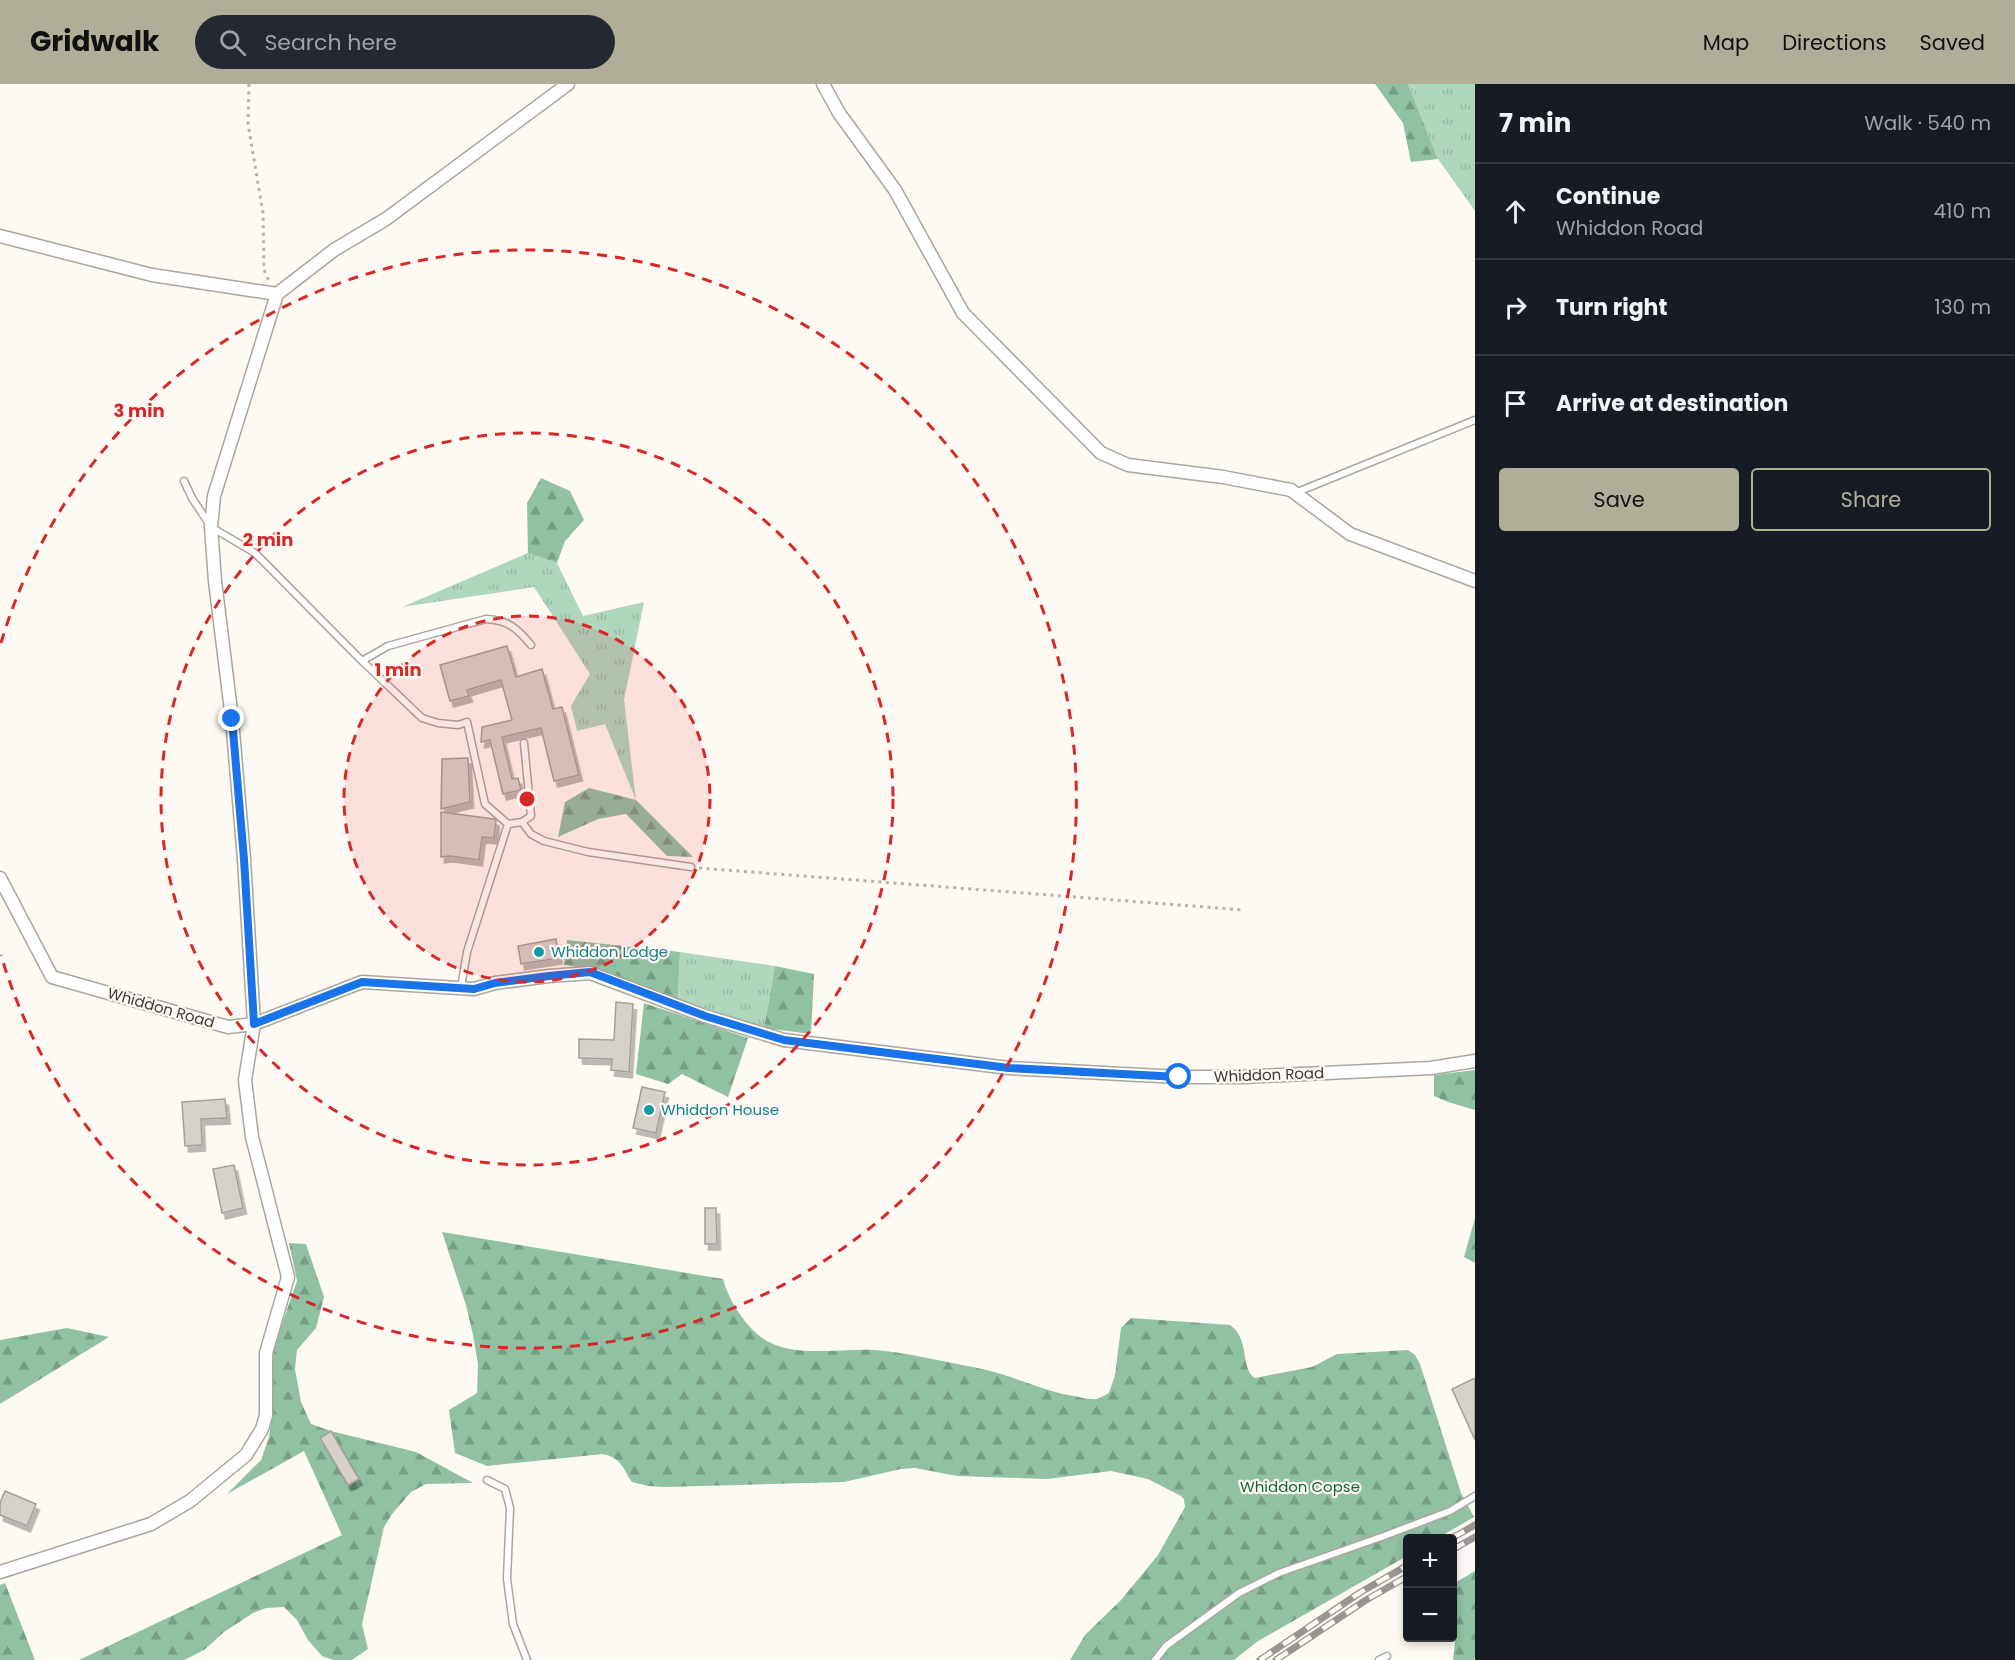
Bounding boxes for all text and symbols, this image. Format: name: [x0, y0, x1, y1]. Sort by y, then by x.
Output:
search box: [195, 15, 615, 69]
text: Gridwalk: [30, 22, 159, 61]
icon: search: [216, 26, 249, 59]
text: Search here: [264, 27, 397, 58]
text: Map: [1703, 28, 1749, 57]
text: Directions: [1782, 28, 1886, 57]
text: Saved: [1919, 28, 1985, 57]
text: 7 min: [1499, 105, 1571, 141]
text: Walk · 540 m: [1864, 109, 1991, 137]
text: Continue: [1556, 181, 1660, 212]
icon: ahead: [1499, 195, 1532, 228]
text: 410 m: [1934, 197, 1991, 225]
text: Whiddon Road: [1556, 214, 1703, 242]
icon: right: [1499, 291, 1532, 324]
text: Turn right: [1556, 292, 1667, 323]
text: 130 m: [1934, 293, 1991, 321]
icon: arrive: [1499, 387, 1532, 420]
text: Arrive at destination: [1556, 388, 1788, 419]
text: 3 min: [113, 398, 165, 423]
button: Save: [1499, 468, 1739, 531]
button: Share: [1751, 468, 1991, 531]
text: 2 min: [243, 527, 293, 552]
text: 1 min: [374, 657, 422, 682]
route end: [218, 705, 244, 731]
centre of rings: [517, 789, 537, 809]
place label: Whiddon Lodge: [551, 941, 668, 962]
marker: Whiddon Lodge: [532, 945, 546, 959]
street label: Whiddon Road: [105, 982, 217, 1033]
street label: Whiddon Road: [1213, 1062, 1325, 1087]
route start: [1165, 1063, 1191, 1089]
place label: Whiddon House: [661, 1099, 779, 1120]
marker: Whiddon House: [642, 1103, 656, 1117]
park label: Whiddon Copse: [1240, 1476, 1360, 1497]
map controls: [1403, 1534, 1457, 1642]
button: +: [1403, 1534, 1457, 1588]
button: −: [1403, 1588, 1457, 1642]

